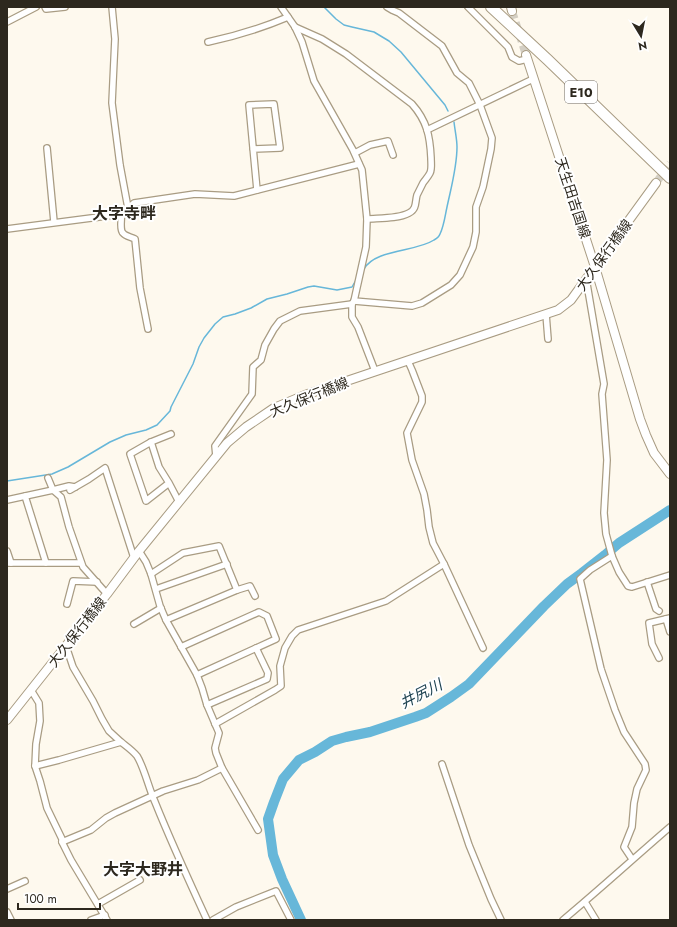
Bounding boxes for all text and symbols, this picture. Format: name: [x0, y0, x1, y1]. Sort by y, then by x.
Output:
north arrow: [621, 16, 661, 56]
text: N: [637, 37, 648, 54]
road number: E10: [565, 81, 597, 103]
street label: 天生田吉国線: [551, 155, 595, 241]
district label: 大字寺畔: [92, 202, 156, 225]
street label: 大久保行橋線: [571, 215, 637, 295]
street label: 大久保行橋線: [266, 372, 352, 422]
street label: 大久保行橋線: [43, 593, 111, 671]
water label: 井尻川: [396, 673, 448, 714]
district label: 大字大野井: [103, 858, 183, 881]
scale bar: [18, 885, 100, 911]
text: 100 m: [24, 890, 57, 908]

